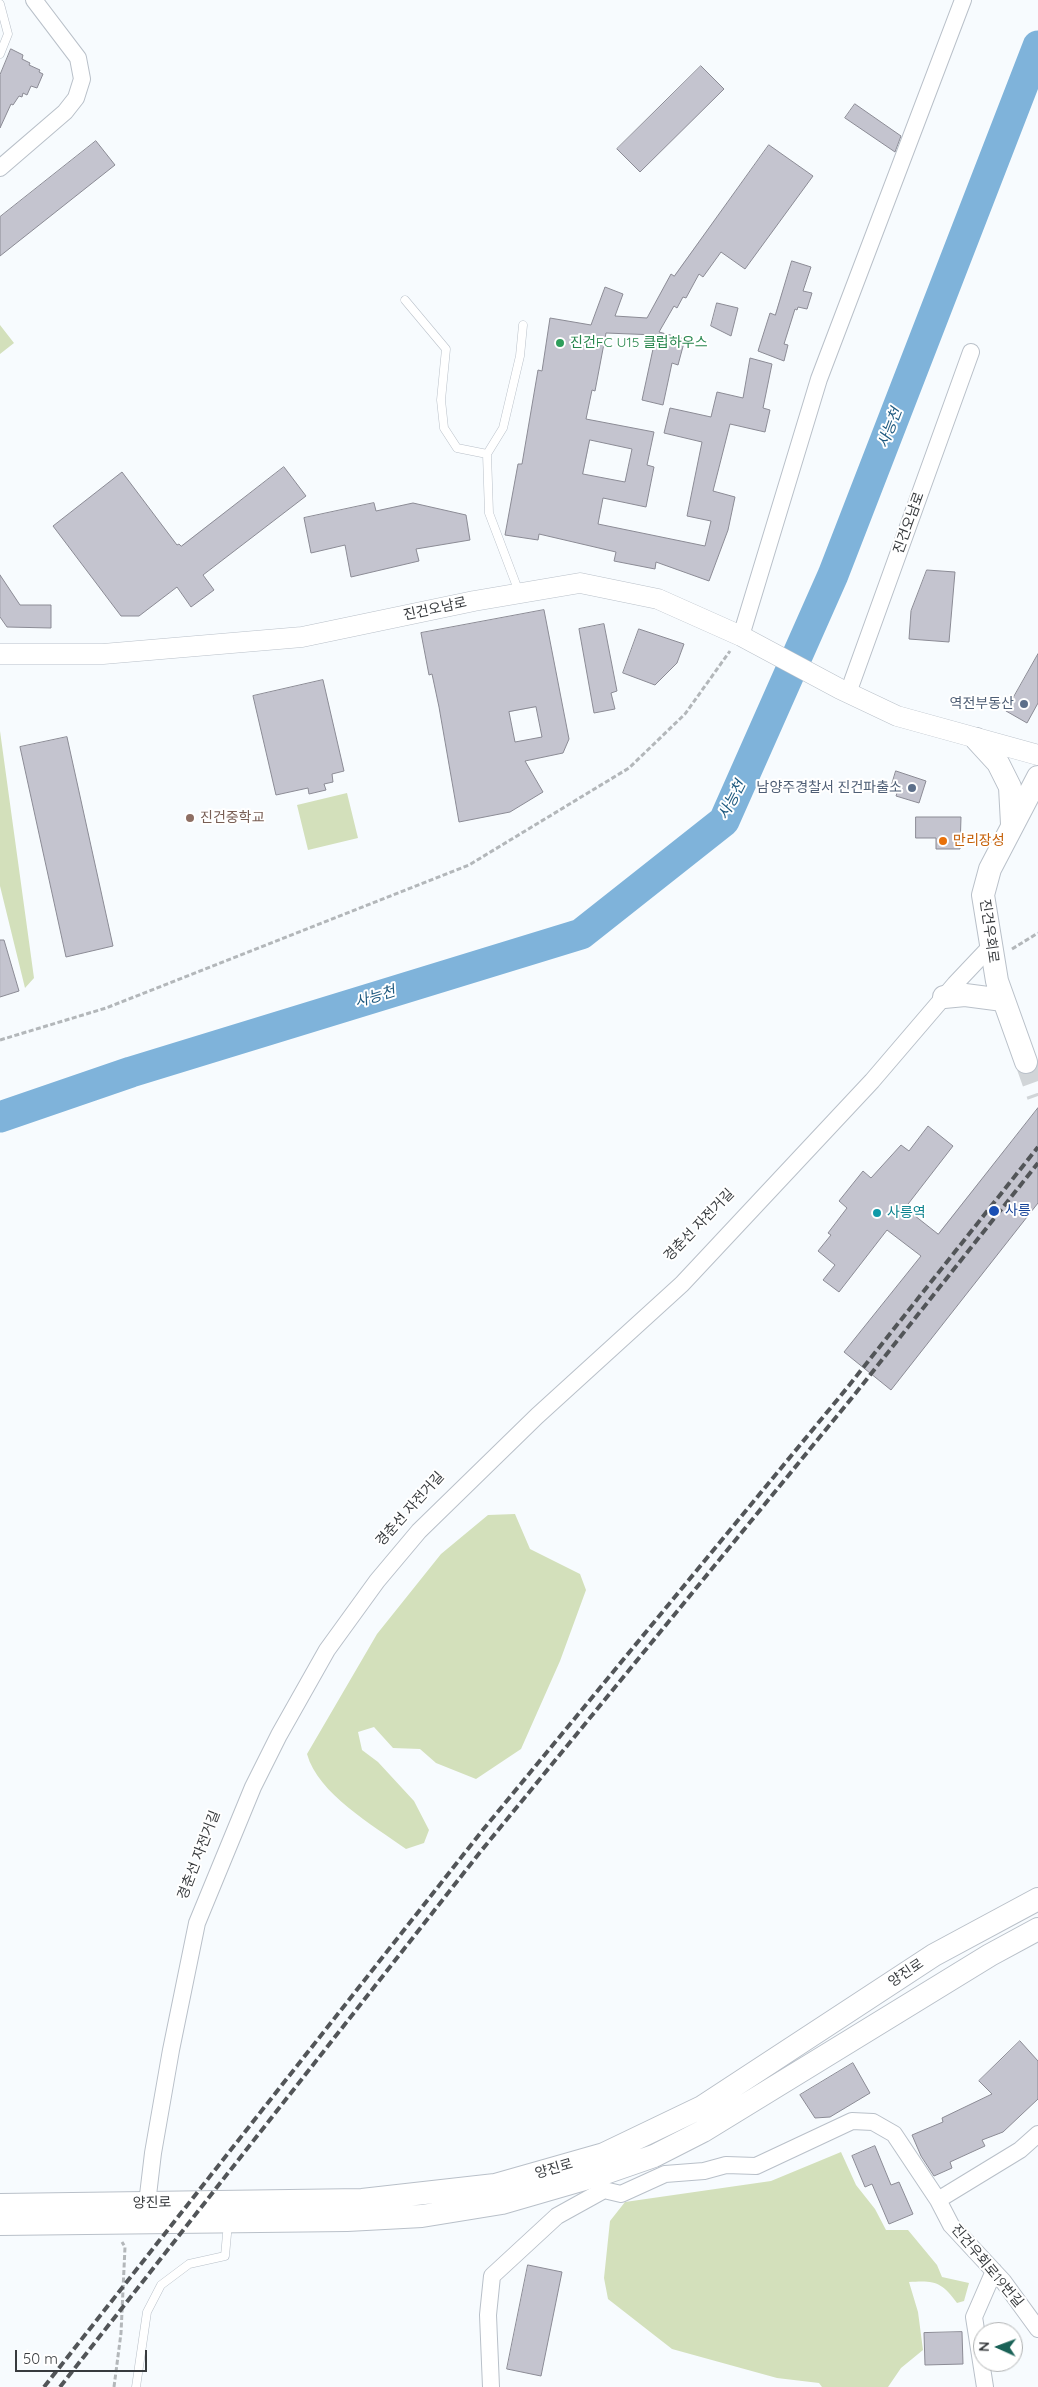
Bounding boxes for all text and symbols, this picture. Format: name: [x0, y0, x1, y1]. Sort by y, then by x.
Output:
place label: 진건FC U15 클럽하우스: [570, 335, 708, 351]
marker: 진건FC U15 클럽하우스: [554, 337, 566, 349]
water label: 사능천: [874, 405, 906, 451]
street label: 진건오남로: [890, 490, 928, 556]
street label: 진건오남로: [402, 594, 468, 624]
place label: 역전부동산: [950, 696, 1014, 712]
marker: 역전부동산: [1018, 698, 1030, 710]
water label: 사능천: [715, 777, 749, 823]
place label: 남양주경찰서 진건파출소: [756, 780, 902, 796]
marker: 남양주경찰서 진건파출소: [906, 782, 918, 794]
place label: 진건중학교: [200, 810, 264, 826]
marker: 진건중학교: [184, 812, 196, 824]
place label: 만리장성: [953, 833, 1005, 849]
marker: 만리장성: [937, 835, 949, 847]
street label: 진건우회로: [976, 898, 1002, 964]
water label: 사능천: [353, 982, 397, 1012]
street label: 경춘선 자전거길: [660, 1185, 738, 1265]
place label: 사릉: [1005, 1203, 1031, 1219]
marker: 사릉: [987, 1204, 1001, 1218]
place label: 사릉역: [887, 1205, 926, 1221]
marker: 사릉역: [871, 1207, 883, 1219]
street label: 경춘선 자전거길: [372, 1468, 448, 1550]
street label: 경춘선 자전거길: [174, 1808, 224, 1902]
street label: 양진로: [885, 1955, 927, 1991]
street label: 양진로: [533, 2156, 575, 2182]
street label: 양진로: [133, 2194, 171, 2212]
street label: 진건우회로19번길: [947, 2221, 1027, 2311]
north arrow: [973, 2322, 1023, 2372]
scale bar: [18, 2340, 150, 2372]
text: N: [975, 2341, 993, 2352]
text: 50 m: [23, 2349, 58, 2368]

